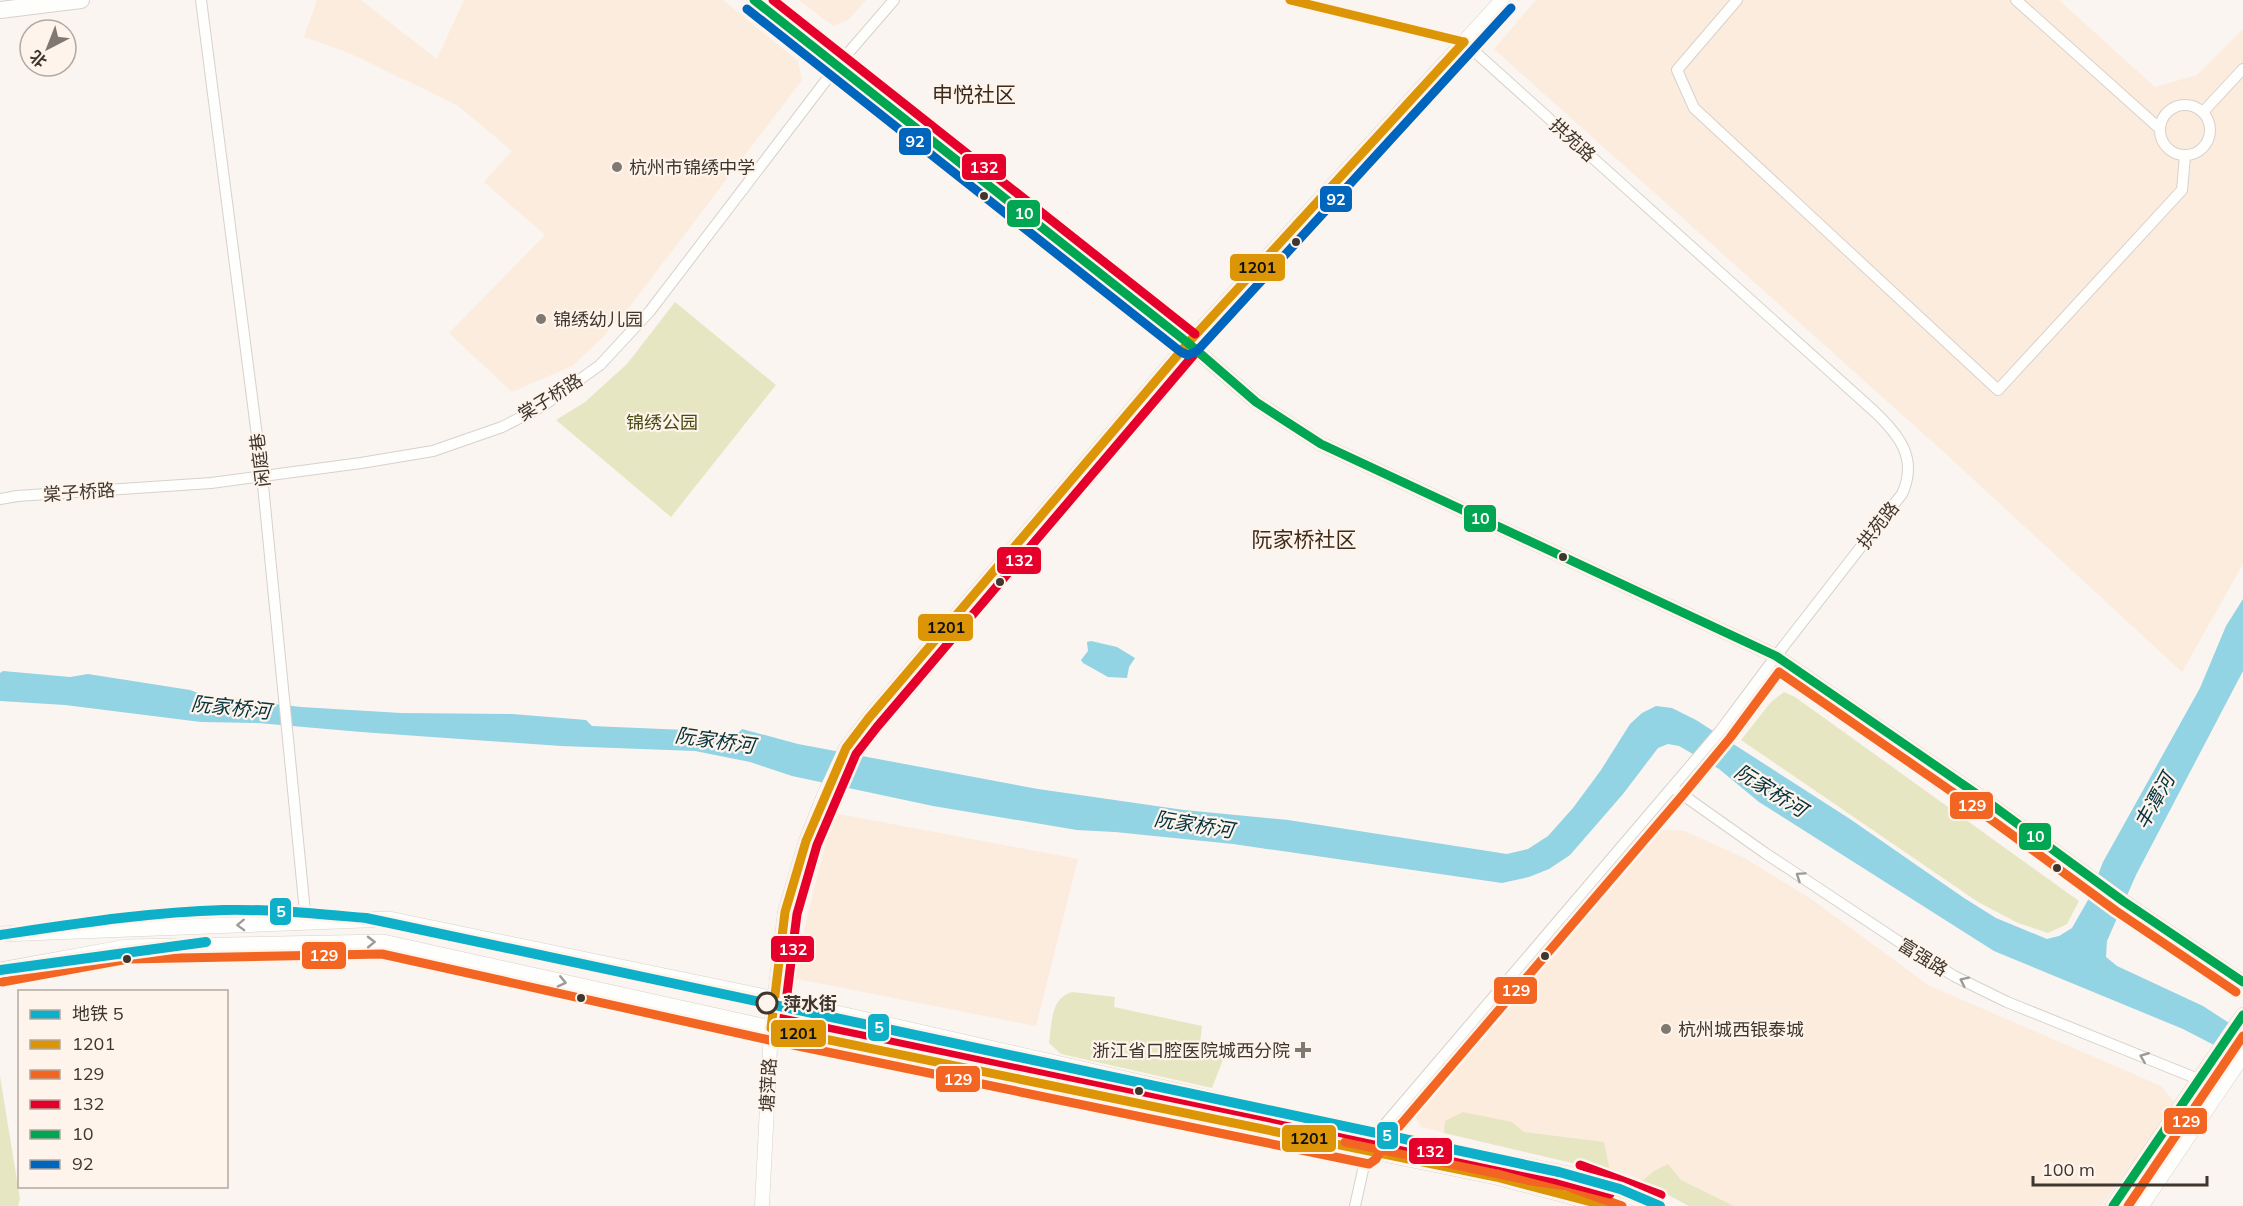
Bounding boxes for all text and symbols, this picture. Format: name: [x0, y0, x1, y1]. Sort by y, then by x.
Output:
north arrow: [18, 18, 78, 78]
text: 北: [25, 46, 51, 72]
district label: 申悦社区: [932, 81, 1016, 107]
street label: 拱苑路: [1545, 113, 1601, 167]
line badge: 92: [898, 127, 932, 156]
text: 92: [905, 131, 925, 151]
line badge: 132: [961, 153, 1007, 181]
place label: 杭州市锦绣中学: [629, 156, 755, 179]
text: 132: [970, 157, 998, 177]
marker: 杭州市锦绣中学: [610, 160, 624, 174]
line badge: 92: [1319, 185, 1353, 213]
text: 92: [1326, 189, 1346, 209]
unlabelled marker: [978, 190, 990, 202]
line badge: 10: [1006, 199, 1041, 228]
text: 10: [1014, 203, 1034, 223]
unlabelled marker: [1290, 236, 1302, 248]
line badge: 1201: [1229, 253, 1286, 282]
text: 1201: [1238, 257, 1276, 277]
place label: 锦绣幼儿园: [553, 308, 643, 331]
marker: 锦绣幼儿园: [534, 312, 548, 326]
street label: 棠子桥路: [513, 368, 587, 426]
park label: 锦绣公园: [626, 411, 698, 434]
street label: 闲庭巷: [245, 432, 275, 488]
street label: 棠子桥路: [42, 478, 116, 506]
street label: 拱苑路: [1852, 497, 1904, 553]
line badge: 10: [1463, 504, 1497, 533]
text: 10: [1470, 508, 1490, 528]
district label: 阮家桥社区: [1252, 526, 1357, 552]
line badge: 132: [996, 546, 1042, 575]
text: 132: [1005, 550, 1033, 570]
unlabelled marker: [1557, 551, 1569, 563]
unlabelled marker: [994, 576, 1006, 588]
line badge: 1201: [917, 613, 974, 642]
text: 1201: [927, 617, 965, 637]
water label: 阮家桥河: [190, 690, 276, 724]
water label: 阮家桥河: [674, 722, 760, 759]
water label: 阮家桥河: [1730, 758, 1815, 824]
water label: 丰潭河: [2129, 765, 2181, 833]
line badge: 129: [1949, 791, 1994, 820]
text: 129: [1958, 795, 1986, 815]
water label: 阮家桥河: [1153, 805, 1239, 843]
line badge: 10: [2018, 822, 2052, 851]
text: 10: [2025, 826, 2045, 846]
unlabelled marker: [2051, 862, 2063, 874]
one-way arrow: [1796, 872, 1807, 883]
line badge: 5: [269, 897, 292, 926]
text: 5: [276, 901, 286, 921]
one-way arrow: [237, 918, 246, 931]
street label: 富强路: [1894, 933, 1952, 981]
line badge: 132: [770, 935, 815, 963]
one-way arrow: [367, 936, 376, 948]
text: 132: [779, 939, 807, 959]
line badge: 129: [301, 941, 347, 970]
text: 129: [310, 945, 338, 965]
unlabelled marker: [1539, 950, 1551, 962]
unlabelled marker: [121, 953, 133, 965]
one-way arrow: [557, 974, 567, 987]
line badge: 129: [1493, 976, 1538, 1005]
one-way arrow: [1960, 977, 1971, 989]
text: 129: [1502, 980, 1530, 1000]
legend: [18, 990, 228, 1188]
unlabelled marker: [575, 992, 587, 1004]
marker: 萍水街: [756, 992, 778, 1014]
place label: 萍水街: [783, 992, 837, 1015]
text: 地铁 5: [72, 1002, 124, 1025]
line badge: 5: [867, 1013, 890, 1042]
text: 5: [874, 1017, 884, 1037]
place label: 杭州城西银泰城: [1678, 1018, 1804, 1041]
line badge: 1201: [770, 1019, 827, 1048]
marker: 杭州城西银泰城: [1659, 1022, 1673, 1036]
text: 1201: [779, 1023, 817, 1043]
text: 1201: [72, 1032, 115, 1055]
place label: 浙江省口腔医院城西分院: [1092, 1039, 1290, 1062]
marker: 浙江省口腔医院城西分院: [1294, 1041, 1312, 1059]
one-way arrow: [2139, 1052, 2150, 1064]
street label: 塘萍路: [755, 1057, 781, 1113]
text: 129: [72, 1062, 104, 1085]
line badge: 129: [935, 1065, 981, 1093]
text: 129: [944, 1069, 972, 1089]
unlabelled marker: [1133, 1085, 1145, 1097]
text: 132: [72, 1092, 104, 1115]
line badge: 129: [2163, 1107, 2208, 1135]
text: 129: [2172, 1111, 2200, 1131]
line badge: 5: [1376, 1121, 1399, 1150]
text: 10: [72, 1122, 94, 1145]
line badge: 1201: [1281, 1124, 1337, 1153]
text: 5: [1382, 1125, 1392, 1145]
text: 1201: [1290, 1128, 1328, 1148]
line badge: 132: [1408, 1137, 1453, 1165]
text: 132: [1416, 1141, 1444, 1161]
scale bar: [2033, 1149, 2207, 1187]
text: 92: [72, 1152, 94, 1175]
text: 100 m: [2042, 1158, 2095, 1181]

